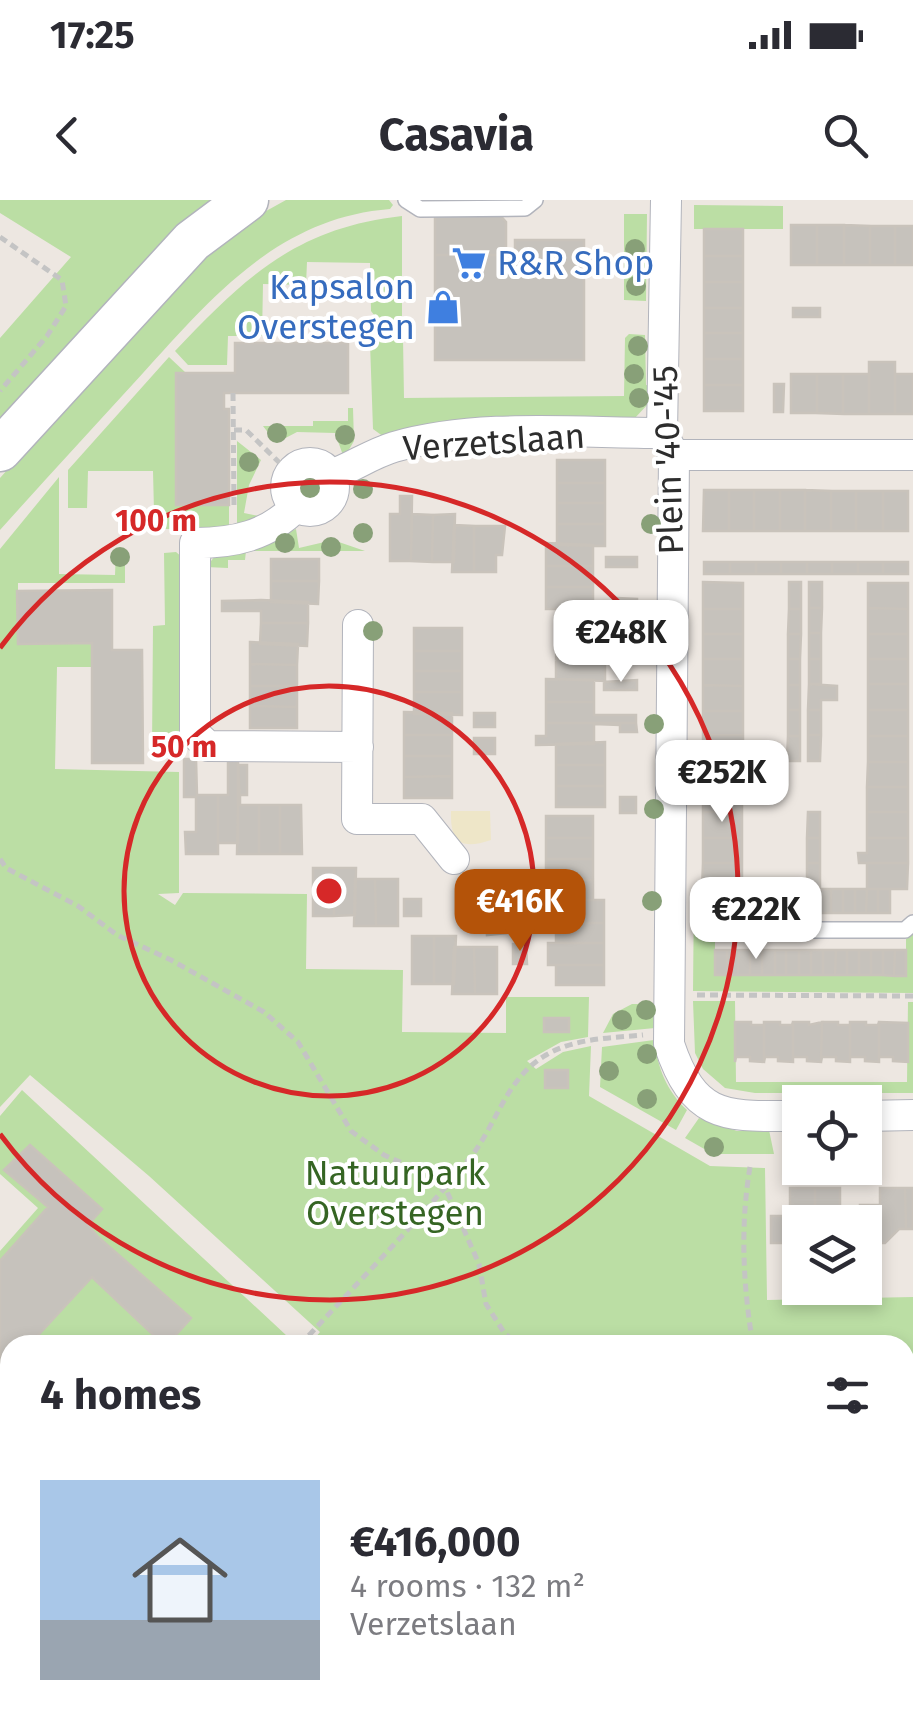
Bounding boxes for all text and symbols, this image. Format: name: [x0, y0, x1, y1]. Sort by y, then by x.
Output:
text: 17:25: [50, 12, 135, 58]
icon: back: [40, 108, 95, 163]
text: Casavia: [379, 108, 534, 162]
icon: search: [818, 108, 873, 163]
place label: R&R Shop: [497, 242, 655, 284]
supermarket icon: R&R Shop: [450, 244, 488, 282]
place label: Kapsalon Overstegen: [237, 266, 415, 348]
shop icon: Kapsalon Overstegen: [424, 288, 462, 326]
street label: Plein '40-'45: [644, 365, 692, 555]
street label: Verzetslaan: [402, 415, 586, 469]
text: 100 m: [115, 503, 197, 539]
pin: €248K: [551, 600, 691, 685]
text: €248K: [575, 613, 667, 651]
text: 50 m: [151, 729, 217, 765]
pin: €252K: [652, 740, 792, 825]
text: €252K: [678, 753, 766, 791]
pin: €416K: [450, 869, 590, 954]
centre of rings: [311, 873, 347, 909]
pin: €222K: [686, 877, 826, 962]
text: €416K: [477, 882, 563, 920]
text: €222K: [712, 890, 800, 928]
map controls: [782, 1085, 882, 1305]
button: locate: [782, 1085, 882, 1185]
park label: Natuurpark Overstegen: [305, 1152, 485, 1234]
button: layers: [782, 1205, 882, 1305]
icon: filters: [820, 1368, 875, 1423]
text: 4 homes: [40, 1370, 201, 1420]
text: €416,000: [350, 1517, 521, 1567]
icon: home: [120, 1520, 240, 1640]
text: 4 rooms · 132 m²: [350, 1567, 585, 1605]
text: Verzetslaan: [350, 1605, 517, 1643]

